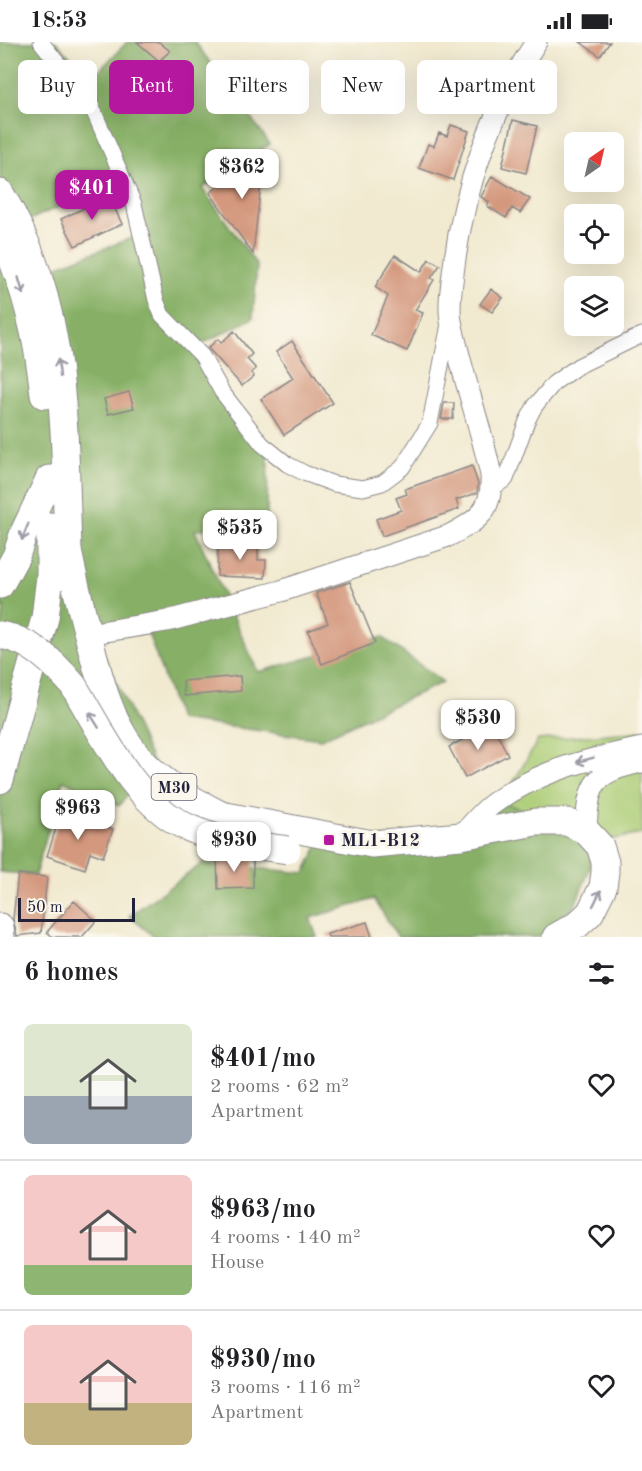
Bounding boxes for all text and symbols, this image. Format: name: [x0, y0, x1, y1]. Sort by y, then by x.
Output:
text: 18:53: [30, 10, 87, 32]
chip: Buy: [18, 60, 97, 114]
chip: Rent: [109, 60, 194, 114]
chip: Filters: [206, 60, 309, 114]
chip: New: [321, 60, 405, 114]
chip: Apartment: [417, 60, 557, 114]
north arrow: [564, 132, 624, 192]
map controls: [564, 132, 624, 336]
pin: $362: [206, 149, 278, 200]
text: $362: [219, 158, 265, 178]
pin: $401: [56, 170, 128, 221]
text: $401: [69, 179, 115, 199]
button: locate: [564, 204, 624, 264]
one-way arrow: [16, 276, 27, 295]
button: layers: [564, 276, 624, 336]
one-way arrow: [54, 358, 65, 378]
pin: $535: [204, 510, 276, 561]
text: $535: [217, 519, 263, 539]
one-way arrow: [19, 522, 30, 541]
pin: $530: [442, 700, 514, 751]
text: $530: [455, 709, 501, 729]
one-way arrow: [88, 712, 100, 729]
one-way arrow: [576, 755, 595, 767]
road number: M30: [152, 774, 196, 800]
pin: $963: [42, 790, 114, 841]
text: $963: [55, 799, 101, 819]
pin: $930: [198, 822, 270, 873]
text: $930: [211, 831, 257, 851]
place label: ML1-B12: [341, 832, 420, 850]
marker: ML1-B12: [322, 833, 336, 847]
one-way arrow: [592, 889, 604, 907]
scale bar: [18, 895, 135, 922]
text: 50 m: [27, 900, 63, 916]
icon: filters: [585, 957, 618, 990]
text: 6 homes: [24, 960, 118, 986]
text: $401/mo: [210, 1046, 316, 1072]
icon: home: [72, 1048, 144, 1120]
icon: heart: [585, 1068, 618, 1101]
text: 2 rooms · 62 m²: [210, 1077, 349, 1097]
text: Apartment: [210, 1102, 304, 1122]
text: $963/mo: [210, 1197, 316, 1223]
icon: home: [72, 1199, 144, 1271]
icon: heart: [585, 1219, 618, 1252]
text: 4 rooms · 140 m²: [210, 1228, 360, 1248]
text: House: [210, 1253, 264, 1273]
text: $930/mo: [210, 1347, 316, 1373]
icon: home: [72, 1349, 144, 1421]
icon: heart: [585, 1369, 618, 1402]
text: 3 rooms · 116 m²: [210, 1378, 360, 1398]
text: Apartment: [210, 1403, 304, 1423]

